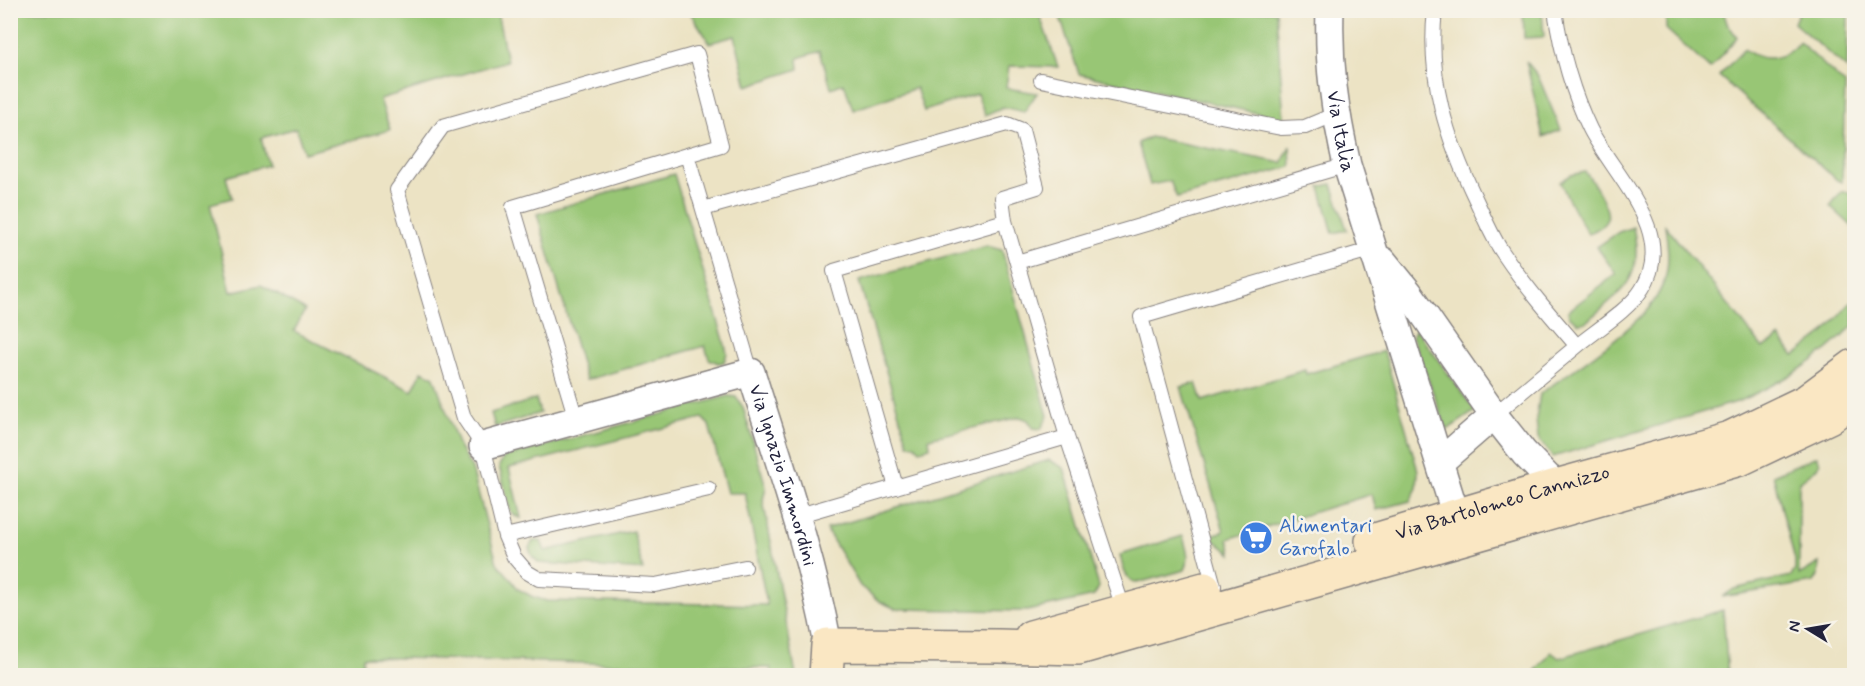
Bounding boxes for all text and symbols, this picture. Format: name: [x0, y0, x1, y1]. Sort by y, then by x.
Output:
street label: Via Italia: [1320, 89, 1362, 175]
street label: Via Ignazio Immordini: [742, 381, 823, 569]
street label: Via Bartolomeo Cannizzo: [1392, 458, 1613, 547]
place label: Alimentari Garofalo: [1279, 513, 1372, 563]
supermarket icon: Alimentari Garofalo: [1238, 520, 1274, 556]
north arrow: [1778, 599, 1838, 659]
text: N: [1783, 619, 1806, 634]

